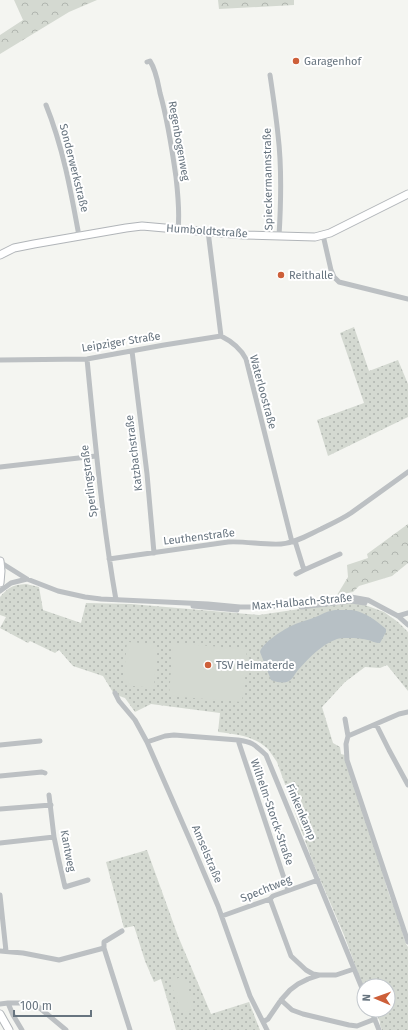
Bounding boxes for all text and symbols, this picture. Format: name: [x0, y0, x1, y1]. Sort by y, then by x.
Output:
place label: Garagenhof: [304, 55, 363, 68]
marker: Garagenhof: [291, 56, 301, 66]
street label: Regenbogenweg: [166, 100, 192, 182]
street label: Sonderwerkstraße: [57, 122, 91, 214]
street label: Spieckermannstraße: [261, 128, 275, 230]
street label: Humboldtstraße: [166, 222, 248, 240]
place label: Reithalle: [289, 269, 333, 282]
marker: Reithalle: [276, 270, 286, 280]
street label: Leipziger Straße: [81, 329, 161, 355]
street label: Waterloostraße: [247, 353, 279, 431]
street label: Katzbachstraße: [123, 414, 145, 492]
street label: Sperlingstraße: [78, 444, 100, 518]
street label: Leuthenstraße: [163, 526, 235, 548]
street label: Max-Halbach-Straße: [251, 591, 353, 613]
place label: TSV Heimaterde: [216, 659, 295, 672]
marker: TSV Heimaterde: [203, 660, 213, 670]
street label: Wilhelm-Storck-Straße: [248, 757, 296, 867]
street label: Finkenkamp: [283, 782, 319, 842]
street label: Amselstraße: [189, 823, 225, 885]
street label: Kantweg: [58, 829, 78, 873]
street label: Spechtweg: [239, 873, 294, 905]
north arrow: [356, 978, 396, 1018]
scale bar: [14, 992, 91, 1018]
text: N: [360, 994, 373, 1002]
text: 100 m: [20, 999, 52, 1013]

